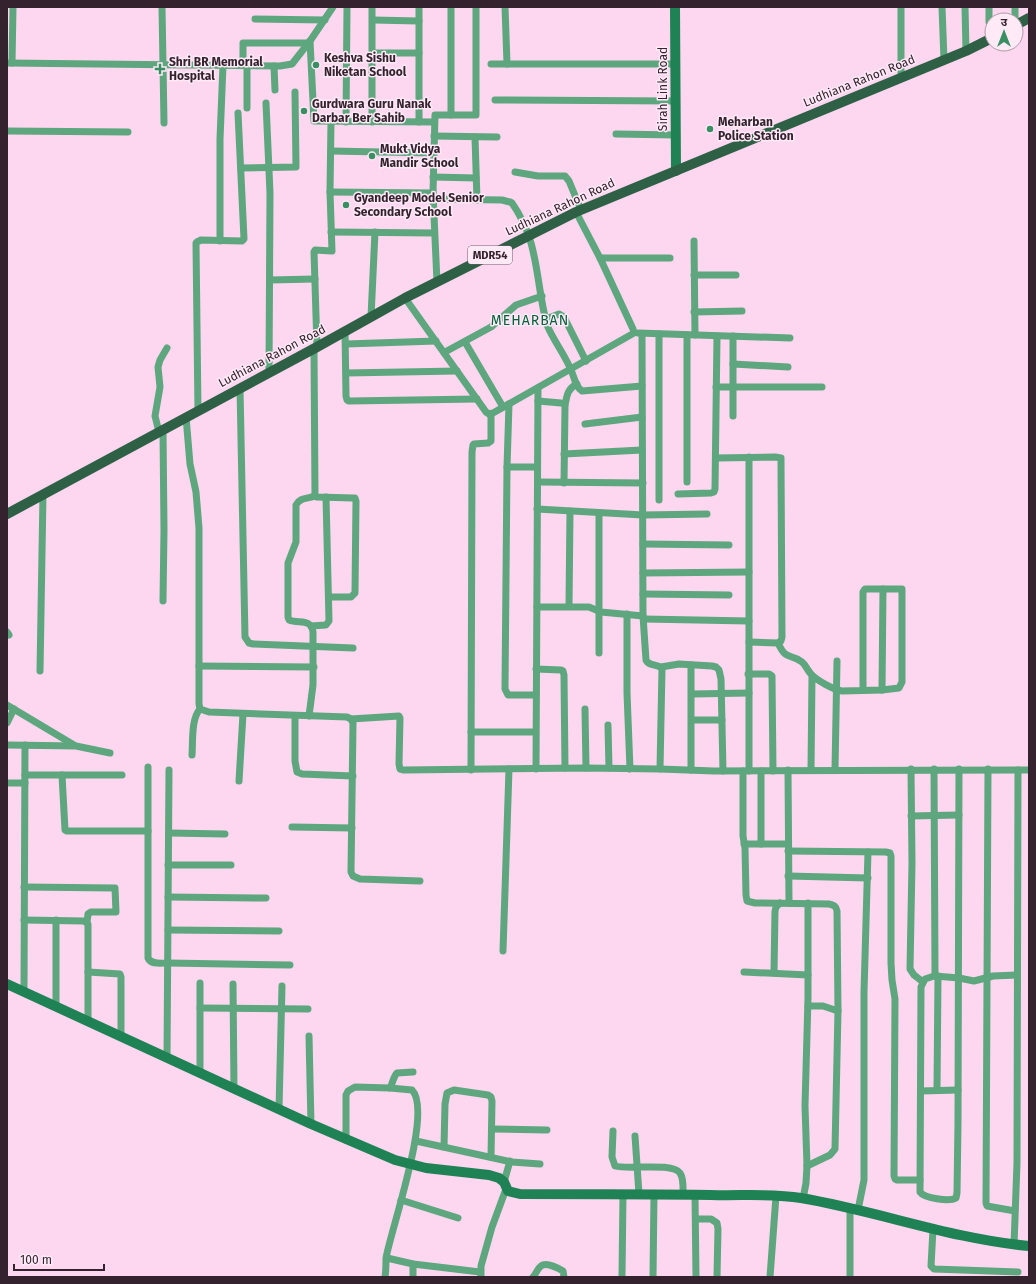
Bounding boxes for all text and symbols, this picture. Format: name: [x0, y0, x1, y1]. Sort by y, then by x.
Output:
north arrow: [984, 12, 1024, 52]
text: उ: [1001, 16, 1008, 29]
street label: Sirah Link Road: [656, 47, 670, 131]
place label: Keshva Sishu Niketan School: [324, 51, 407, 79]
street label: Ludhiana Rahon Road: [801, 52, 917, 110]
place label: Shri BR Memorial Hospital: [169, 55, 263, 83]
marker: Keshva Sishu Niketan School: [311, 60, 321, 70]
marker: Shri BR Memorial Hospital: [154, 63, 166, 75]
place label: Gurdwara Guru Nanak Darbar Ber Sahib: [312, 97, 432, 125]
marker: Gurdwara Guru Nanak Darbar Ber Sahib: [299, 106, 309, 116]
place label: Meharban Police Station: [718, 115, 794, 143]
marker: Meharban Police Station: [705, 124, 715, 134]
place label: Mukt Vidya Mandir School: [380, 142, 459, 170]
marker: Mukt Vidya Mandir School: [367, 151, 377, 161]
street label: Ludhiana Rahon Road: [503, 175, 617, 239]
place label: Gyandeep Model Senior Secondary School: [354, 191, 484, 219]
marker: Gyandeep Model Senior Secondary School: [341, 200, 351, 210]
road number: MDR54: [468, 246, 512, 264]
district label: MEHARBAN: [491, 312, 569, 329]
street label: Ludhiana Rahon Road: [216, 322, 328, 390]
scale bar: [14, 1246, 104, 1272]
text: 100 m: [20, 1253, 52, 1267]

